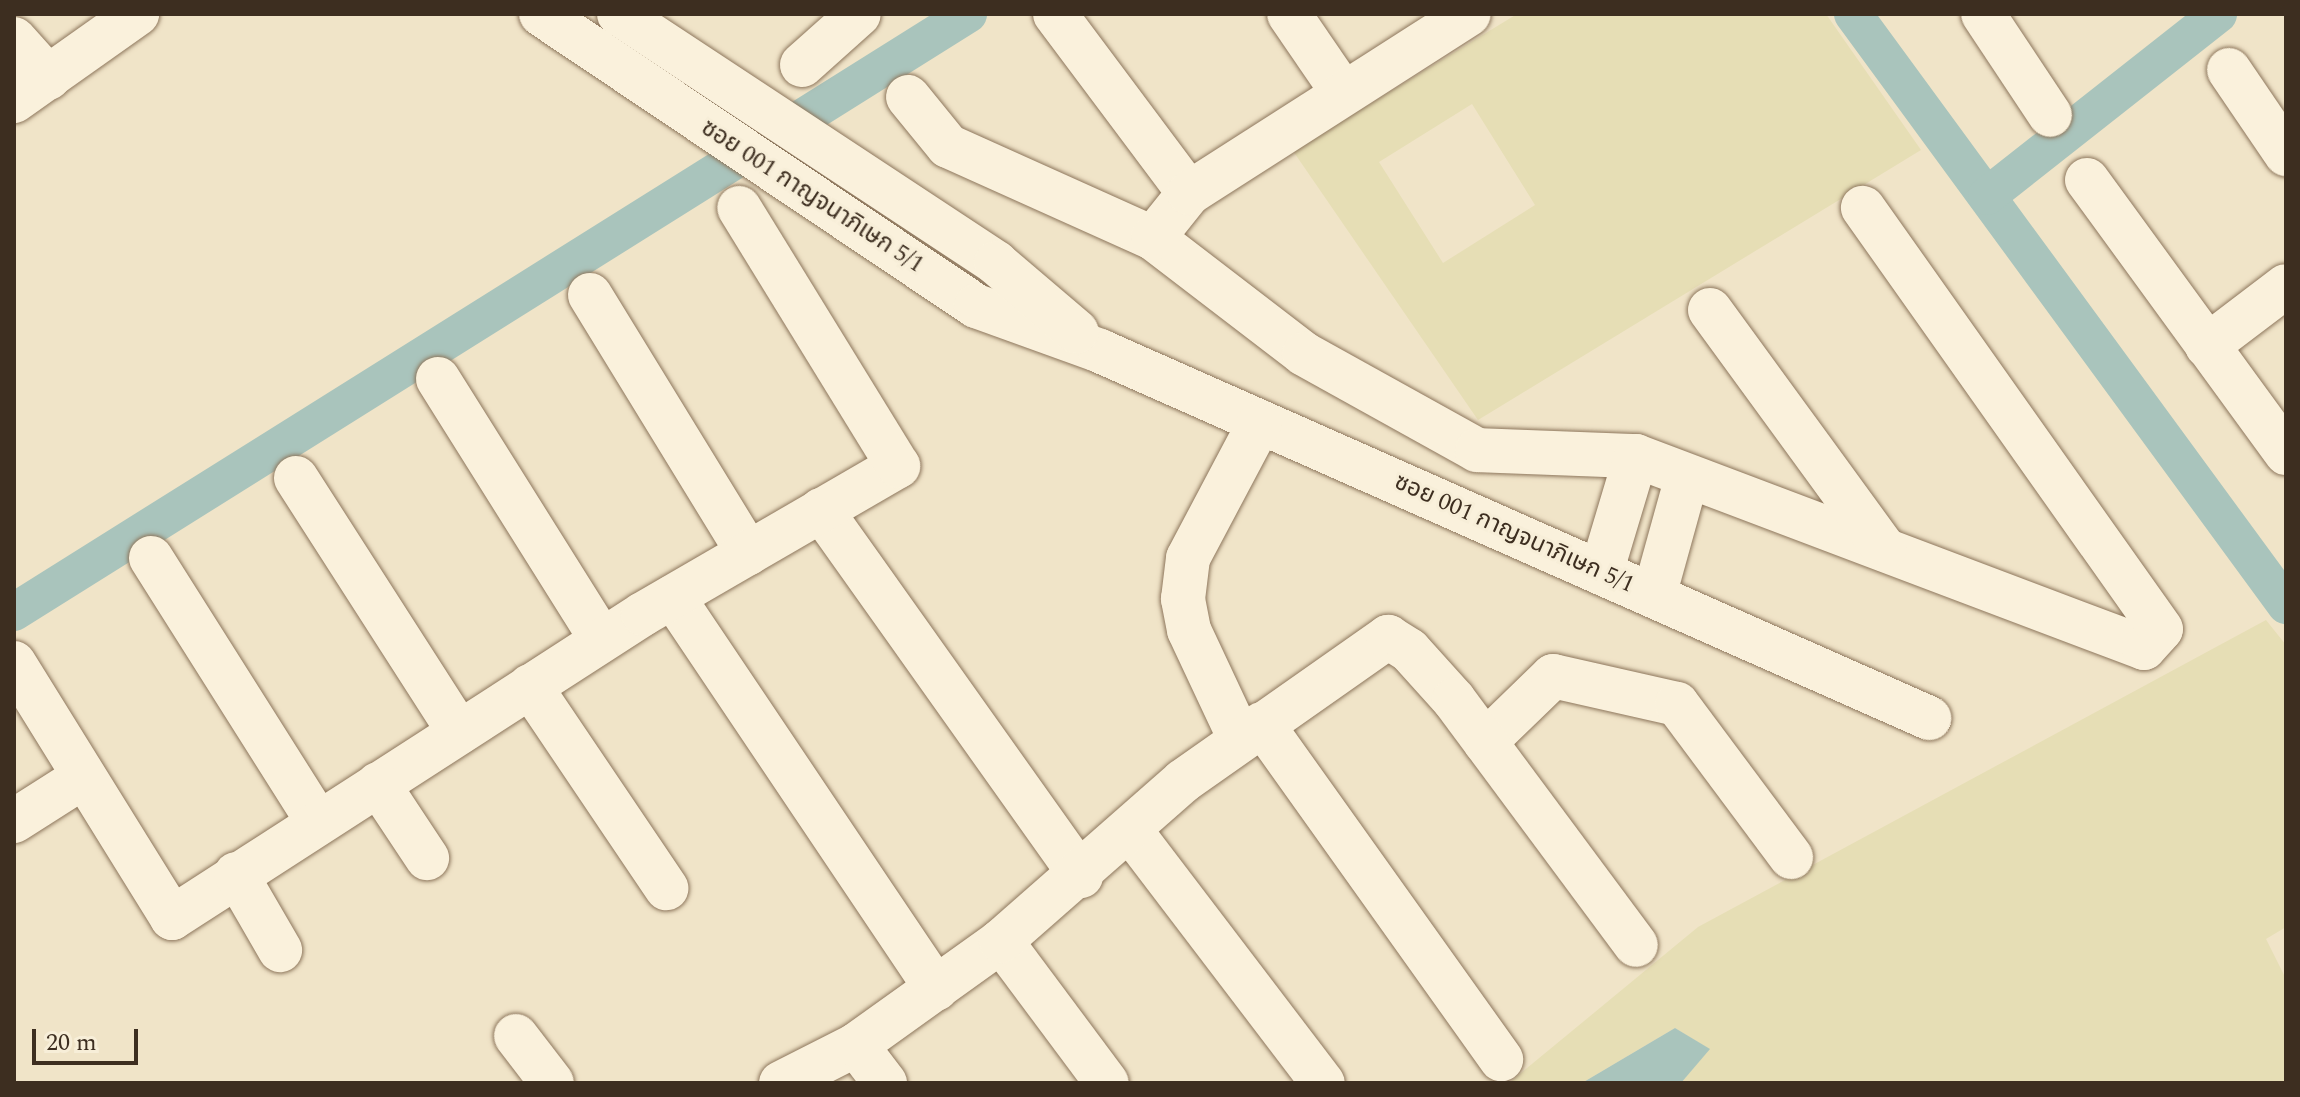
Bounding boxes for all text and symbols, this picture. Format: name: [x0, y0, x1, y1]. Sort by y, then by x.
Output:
street label: ซอย 001 กาญจนาภิเษก 5/1: [695, 114, 929, 280]
street label: ซอย 001 กาญจนาภิเษก 5/1: [1390, 468, 1638, 600]
scale bar: [36, 1013, 142, 1063]
text: 20 m: [46, 1025, 97, 1061]

